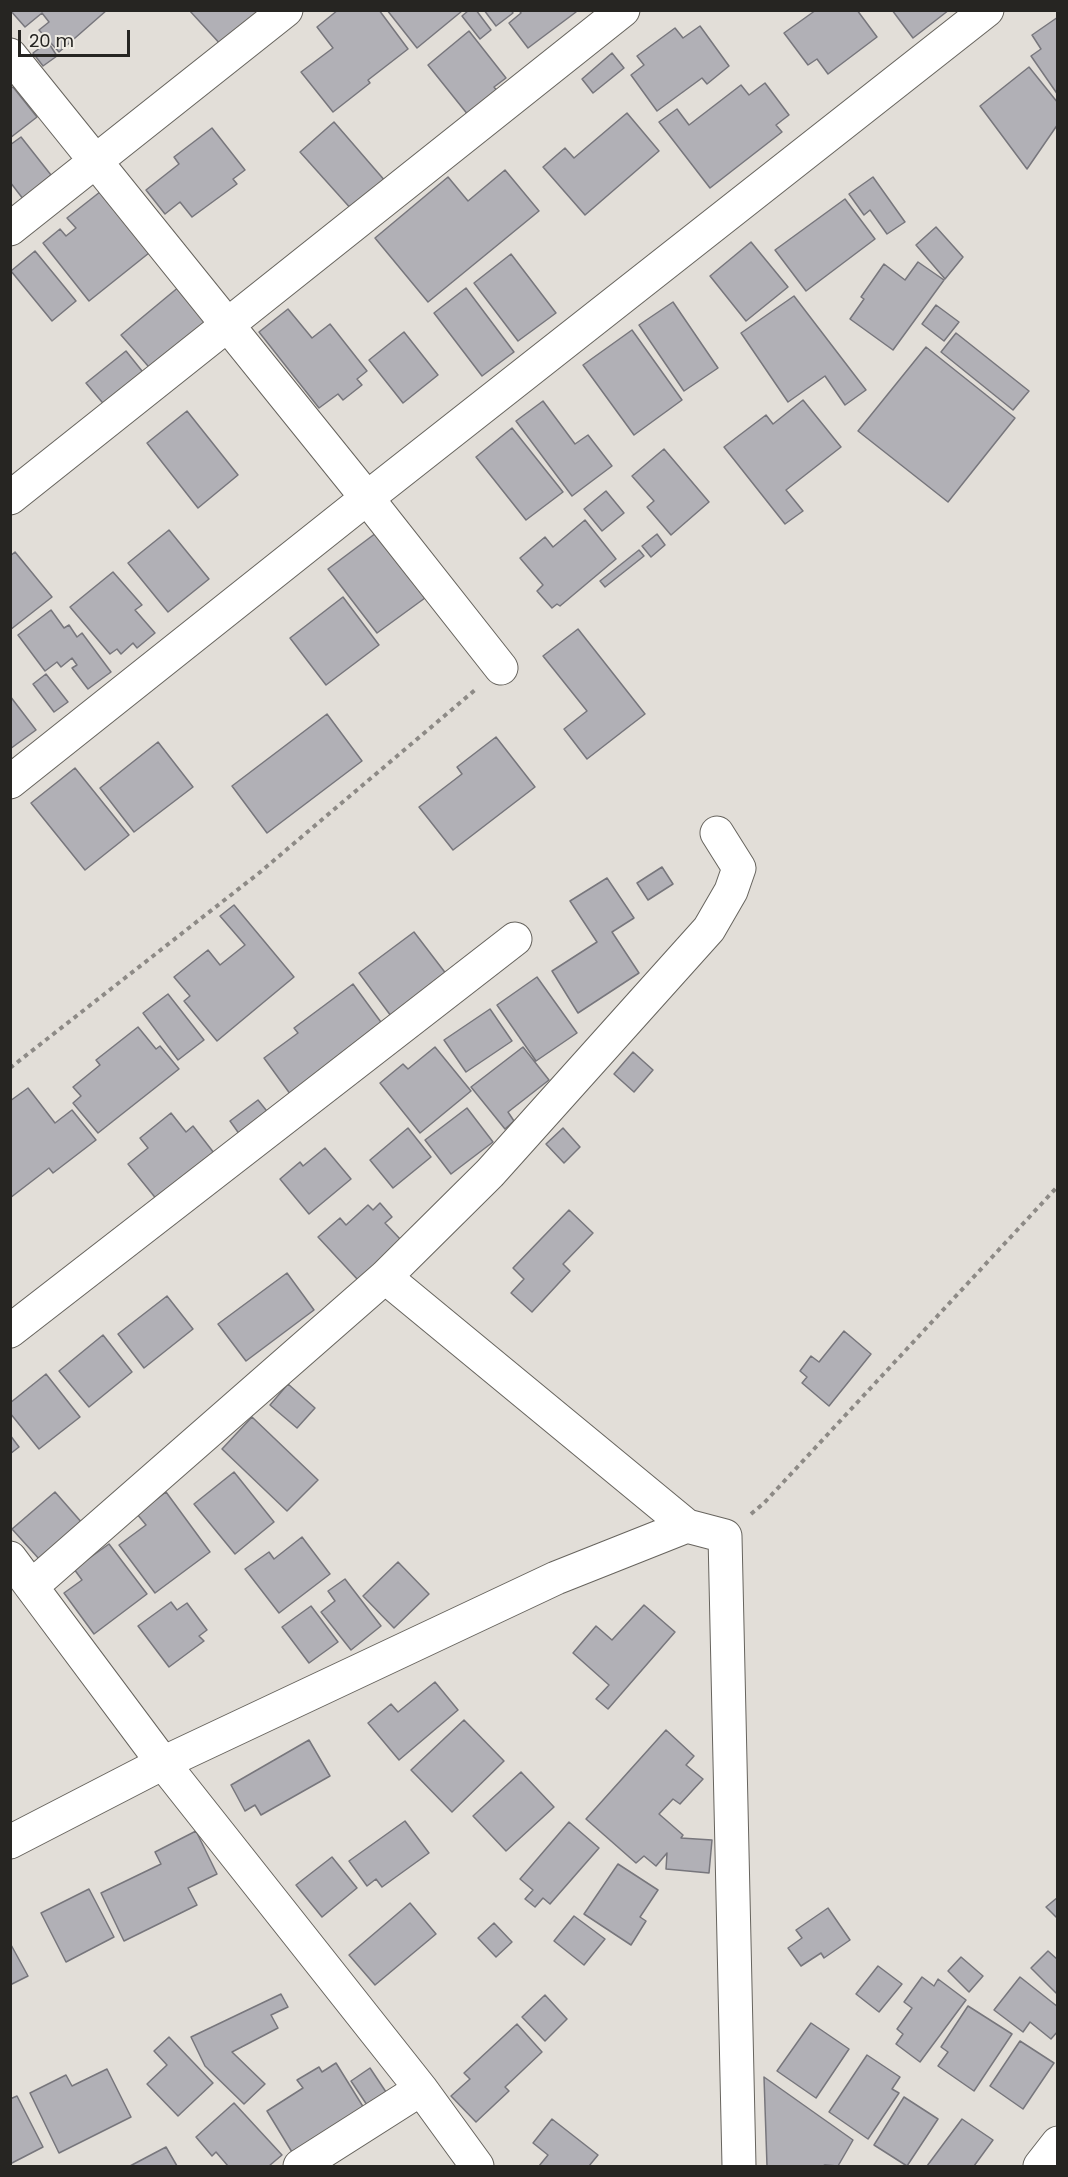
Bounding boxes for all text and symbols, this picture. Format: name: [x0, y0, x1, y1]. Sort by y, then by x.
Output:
scale bar: [21, 18, 134, 56]
text: 20 m: [29, 28, 74, 53]

